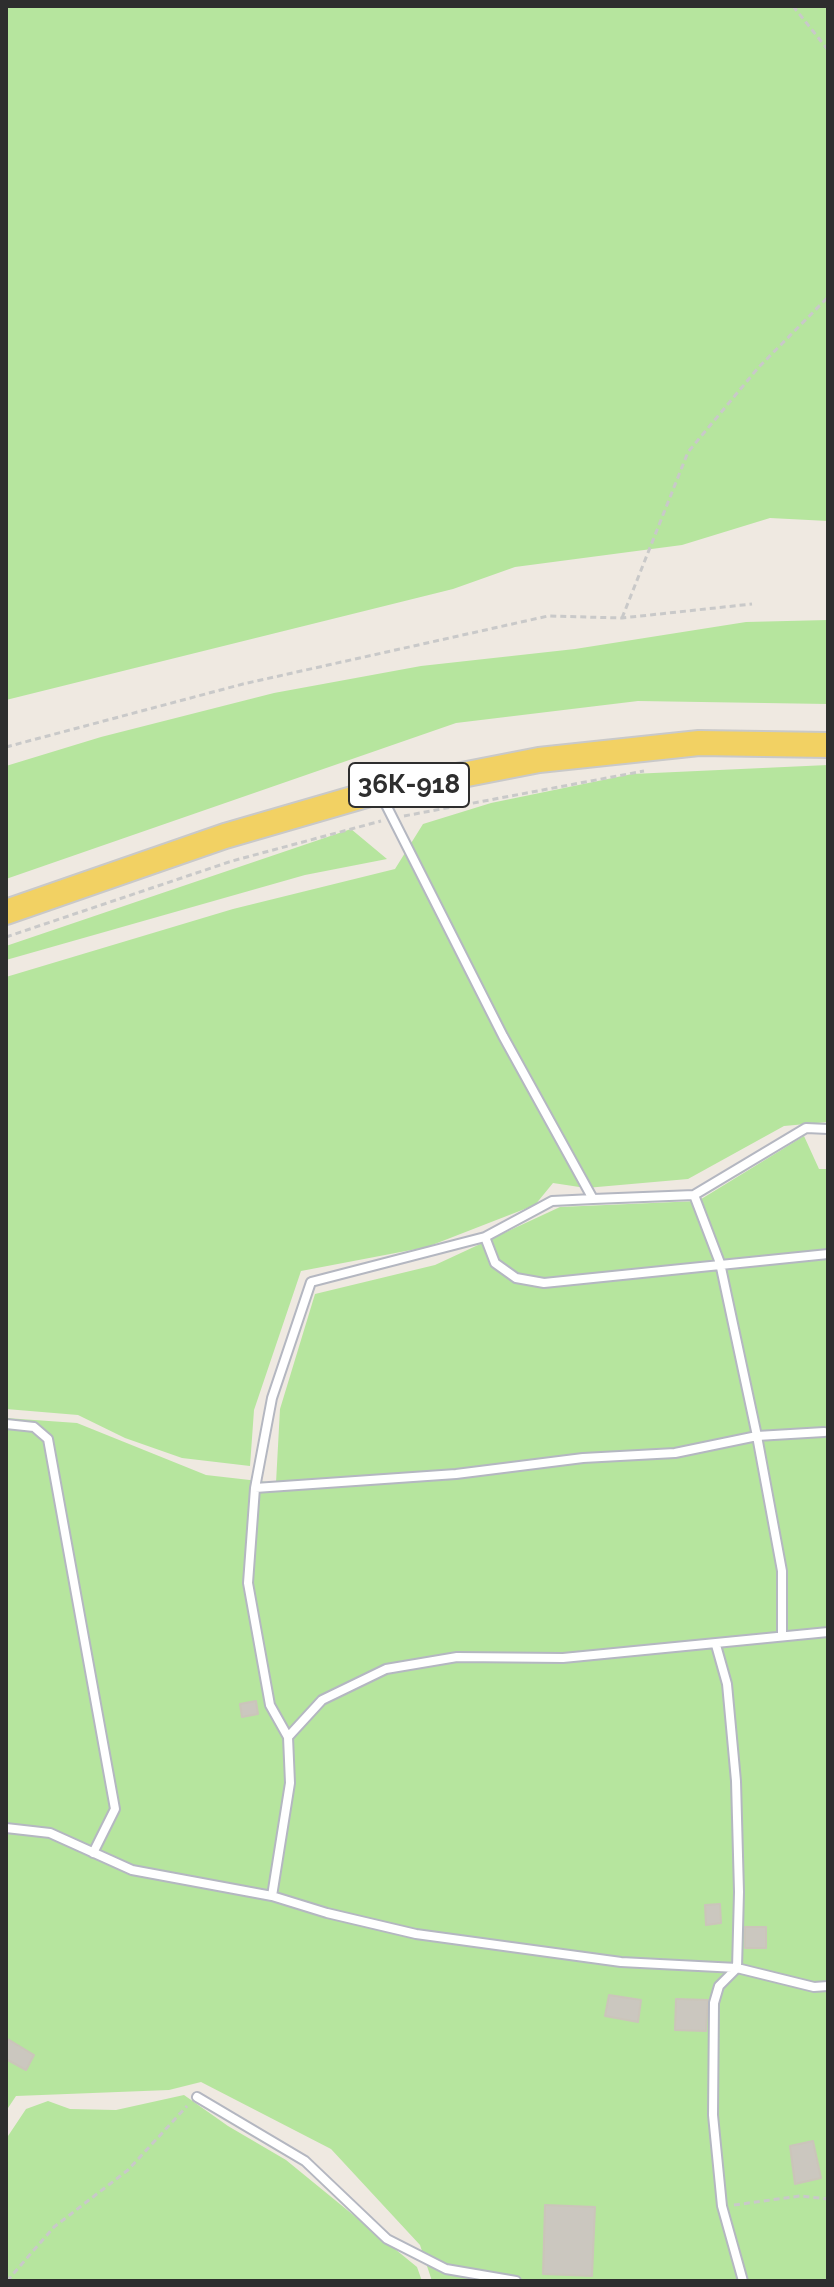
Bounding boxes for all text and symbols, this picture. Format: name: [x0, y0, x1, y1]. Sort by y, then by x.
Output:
road number: 36К-918: [349, 763, 469, 807]

